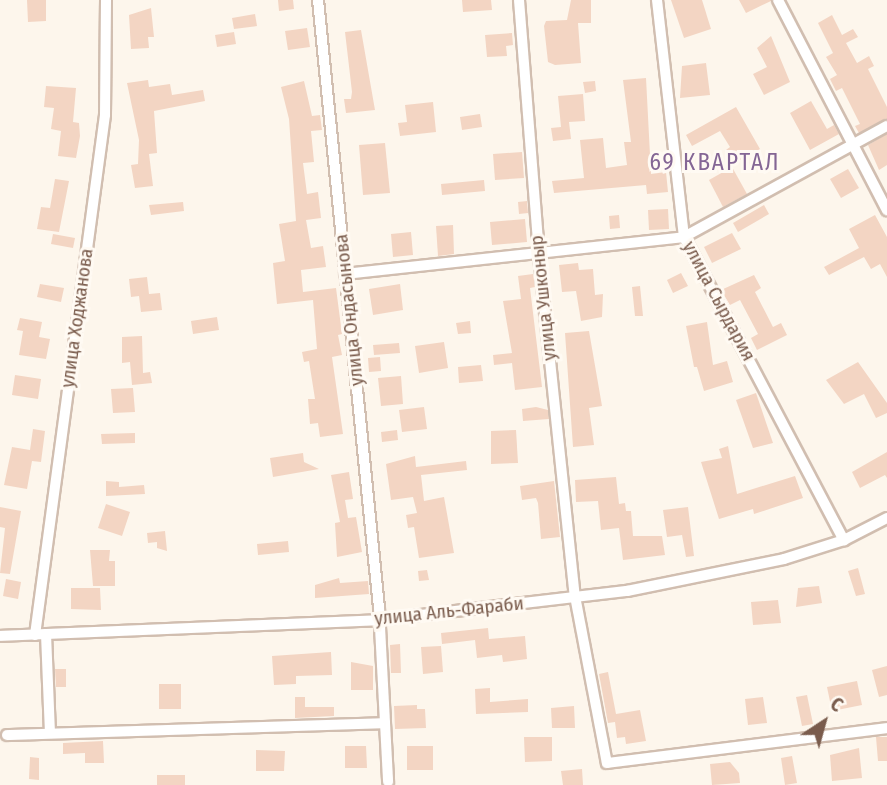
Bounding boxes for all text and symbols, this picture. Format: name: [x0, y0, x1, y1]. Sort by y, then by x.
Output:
district label: 69 КВАРТАЛ: [651, 148, 779, 176]
street label: улица Ондасынова: [330, 233, 368, 387]
street label: улица Ушконыр: [525, 234, 561, 362]
street label: улица Сырдария: [678, 237, 760, 365]
street label: улица Ходжанова: [56, 247, 98, 389]
street label: улица Аль-Фараби: [373, 592, 525, 630]
north arrow: [789, 687, 859, 757]
text: С: [826, 692, 847, 717]

